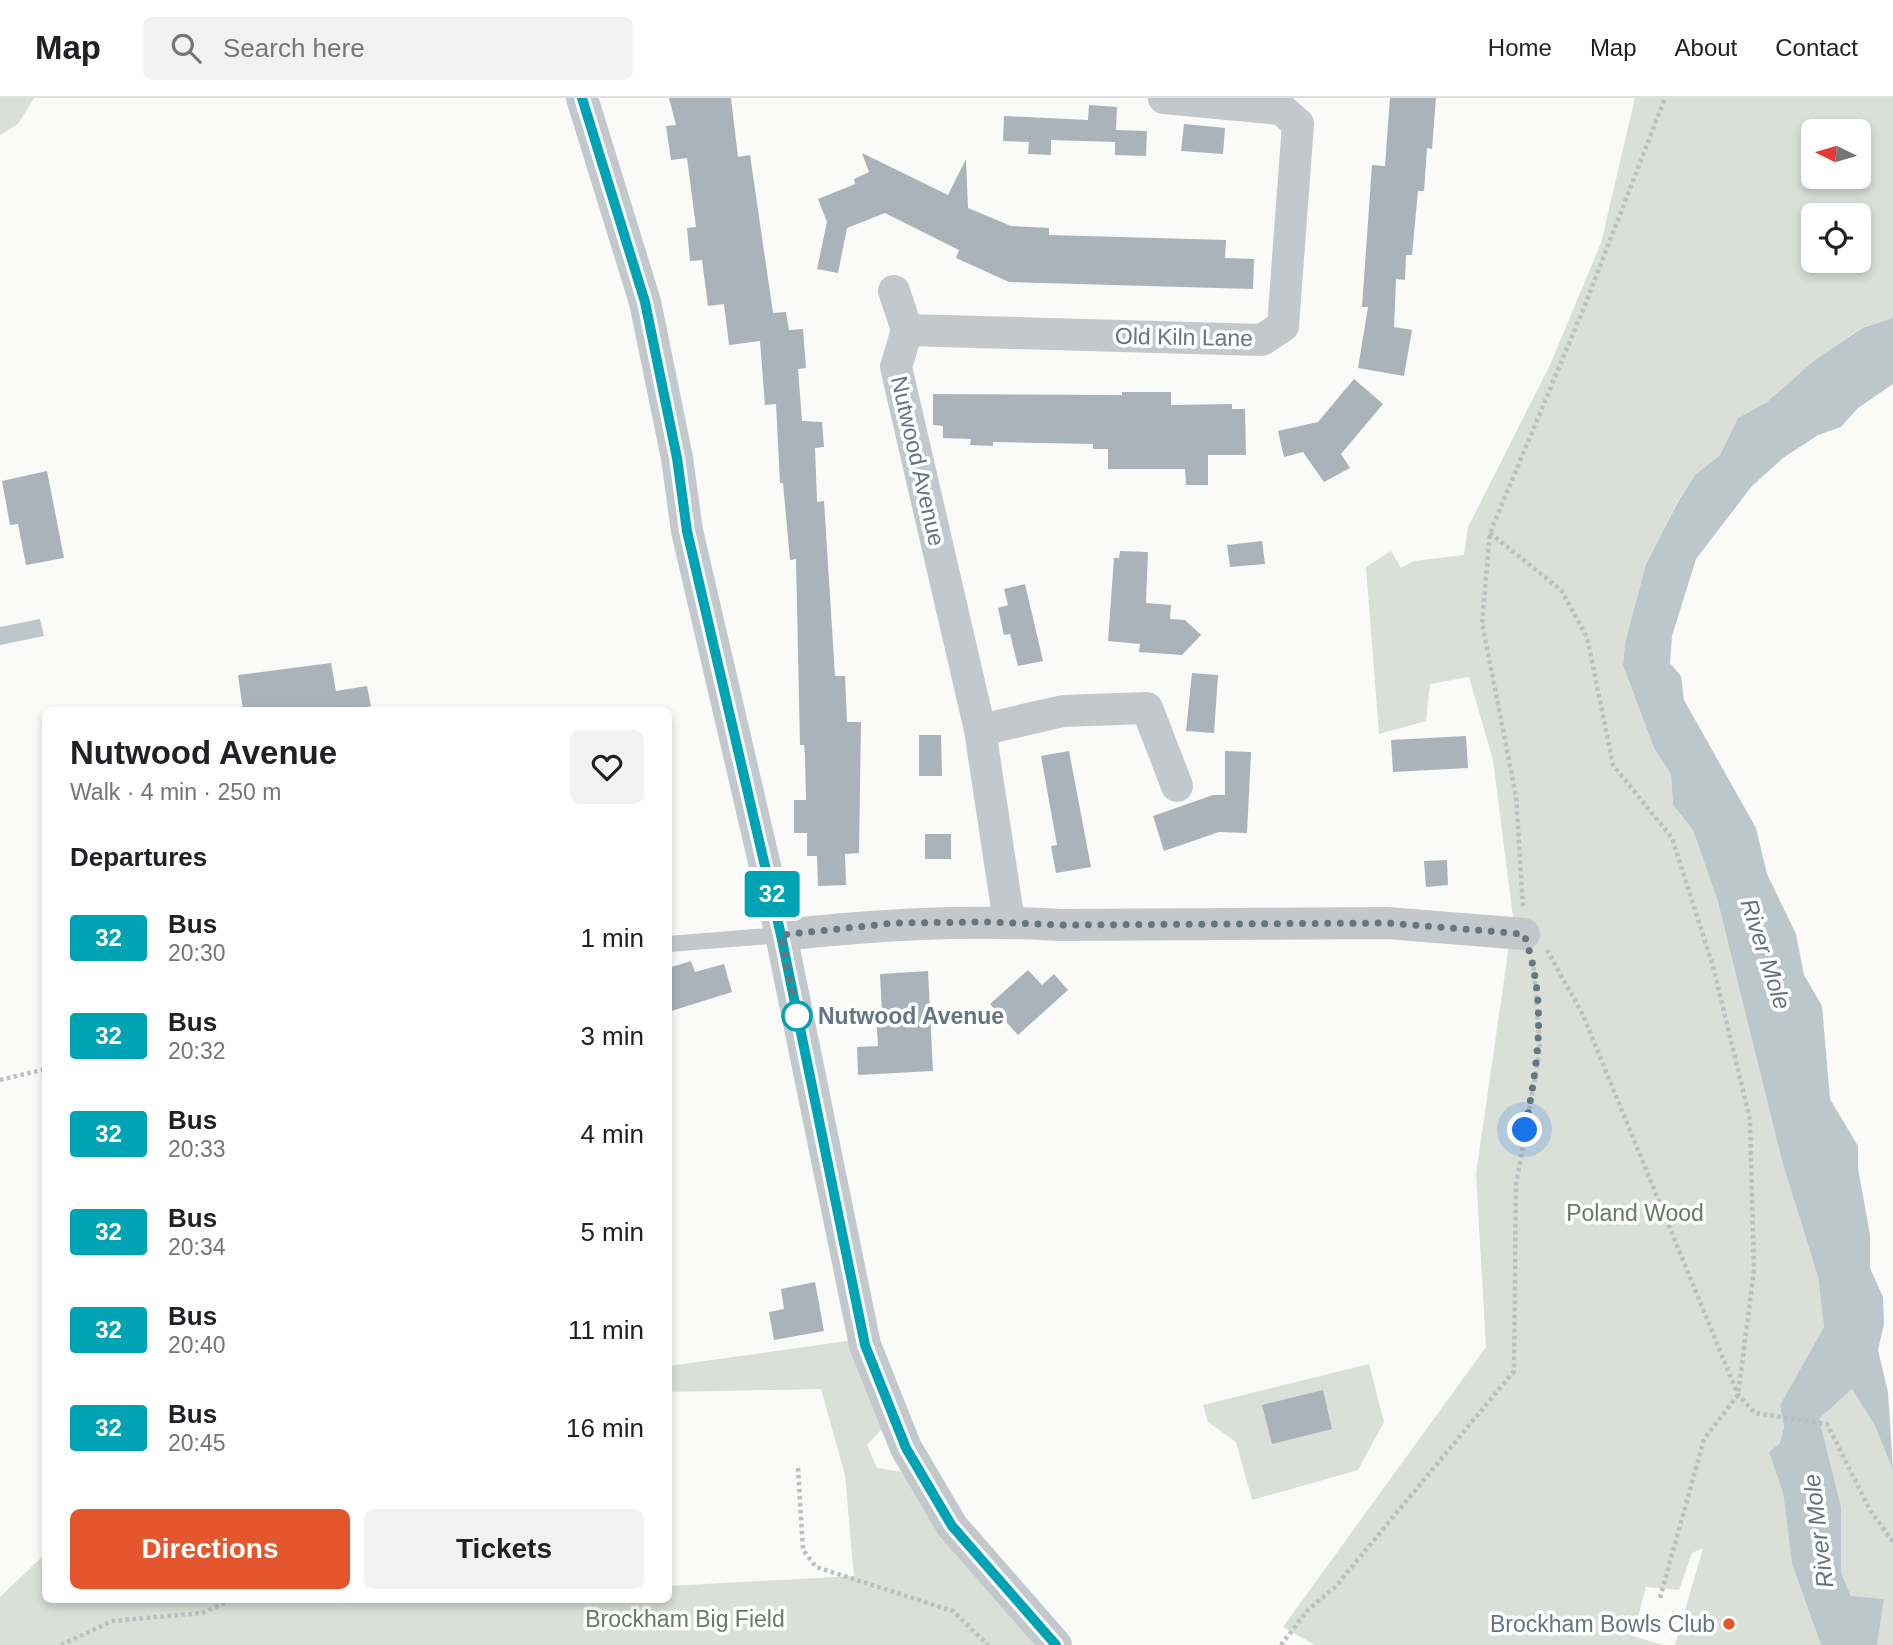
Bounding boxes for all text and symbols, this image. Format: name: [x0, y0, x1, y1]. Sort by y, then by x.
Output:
search box: [143, 17, 633, 80]
text: Map: [35, 29, 101, 66]
icon: search: [167, 29, 205, 67]
text: Search here: [223, 33, 365, 63]
text: Home: [1488, 34, 1552, 61]
text: Map: [1590, 34, 1637, 61]
text: About: [1675, 34, 1737, 61]
text: Contact: [1775, 34, 1858, 61]
north arrow: [1801, 119, 1871, 189]
map controls: [1801, 119, 1871, 273]
button: locate: [1801, 203, 1871, 273]
street label: Old Kiln Lane: [1115, 323, 1253, 351]
street label: Nutwood Avenue: [886, 374, 950, 548]
button: heart: [570, 730, 644, 804]
text: Nutwood Avenue: [70, 734, 337, 771]
text: Walk · 4 min · 250 m: [70, 779, 281, 805]
text: Departures: [70, 842, 207, 872]
line badge: 32: [740, 871, 804, 917]
text: 32: [759, 880, 785, 907]
water label: River Mole: [1735, 895, 1797, 1013]
text: Bus: [168, 909, 217, 939]
text: 1 min: [580, 923, 644, 953]
text: 32: [95, 924, 122, 951]
text: 20:30: [168, 940, 226, 966]
marker: Nutwood Avenue: [782, 1001, 812, 1031]
place label: Nutwood Avenue: [818, 1003, 1004, 1029]
text: Bus: [168, 1007, 217, 1037]
text: 3 min: [580, 1021, 644, 1051]
text: 32: [95, 1022, 122, 1049]
text: 20:32: [168, 1038, 226, 1064]
text: Bus: [168, 1105, 217, 1135]
your location: [1507, 1112, 1542, 1147]
text: 4 min: [580, 1119, 644, 1149]
text: 32: [95, 1120, 122, 1147]
text: 20:33: [168, 1136, 226, 1162]
park label: Poland Wood: [1566, 1200, 1704, 1226]
text: Bus: [168, 1203, 217, 1233]
text: 5 min: [580, 1217, 644, 1247]
text: 32: [95, 1218, 122, 1245]
text: 20:34: [168, 1234, 226, 1260]
text: Bus: [168, 1301, 217, 1331]
text: 11 min: [568, 1315, 644, 1345]
text: 32: [95, 1316, 122, 1343]
text: 20:40: [168, 1332, 226, 1358]
text: Bus: [168, 1399, 217, 1429]
text: 16 min: [566, 1413, 644, 1443]
text: 32: [95, 1414, 122, 1441]
text: 20:45: [168, 1430, 226, 1456]
water label: River Mole: [1798, 1472, 1838, 1590]
button: Directions: [70, 1509, 350, 1589]
button: Tickets: [364, 1509, 644, 1589]
park label: Brockham Big Field: [585, 1606, 785, 1632]
place label: Brockham Bowls Club: [1490, 1611, 1715, 1637]
marker: Brockham Bowls Club: [1721, 1616, 1737, 1632]

